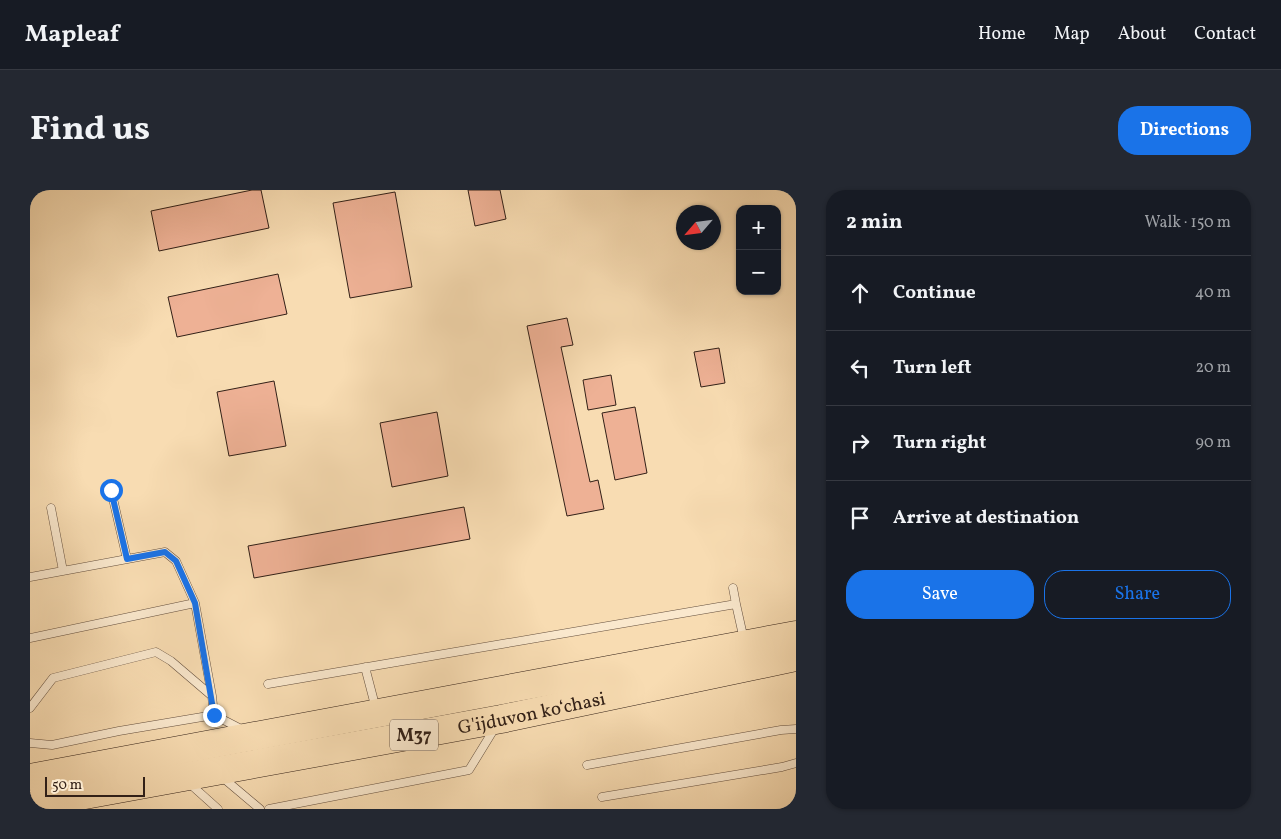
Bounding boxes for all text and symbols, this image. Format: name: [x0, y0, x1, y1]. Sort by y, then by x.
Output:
text: Mapleaf: [25, 18, 119, 52]
text: Home: [978, 22, 1026, 47]
text: Map: [1054, 22, 1090, 47]
text: About: [1118, 22, 1166, 47]
text: Contact: [1194, 22, 1256, 47]
text: Find us: [30, 106, 150, 154]
button: Directions: [1118, 106, 1251, 155]
north arrow: [676, 205, 721, 250]
map controls: [736, 205, 781, 295]
button: +: [736, 205, 781, 250]
text: 2 min: [846, 208, 903, 237]
text: Walk · 150 m: [1145, 212, 1231, 234]
button: −: [736, 250, 781, 295]
icon: ahead: [846, 279, 874, 307]
text: Continue: [893, 280, 976, 306]
text: 40 m: [1195, 282, 1231, 304]
icon: left: [846, 354, 874, 382]
text: Turn left: [893, 355, 972, 381]
text: 20 m: [1196, 357, 1231, 379]
icon: right: [846, 429, 874, 457]
text: Turn right: [893, 430, 986, 456]
text: 90 m: [1195, 432, 1231, 454]
route start: [100, 479, 123, 502]
icon: arrive: [846, 504, 874, 532]
text: Arrive at destination: [893, 505, 1079, 531]
button: Save: [846, 570, 1034, 619]
button: Share: [1044, 570, 1231, 619]
street label: G'ijduvon ko‘chasi: [456, 686, 608, 742]
route end: [203, 704, 226, 727]
road number: M37: [390, 720, 438, 750]
scale bar: [45, 774, 145, 797]
text: 50 m: [52, 776, 82, 795]

